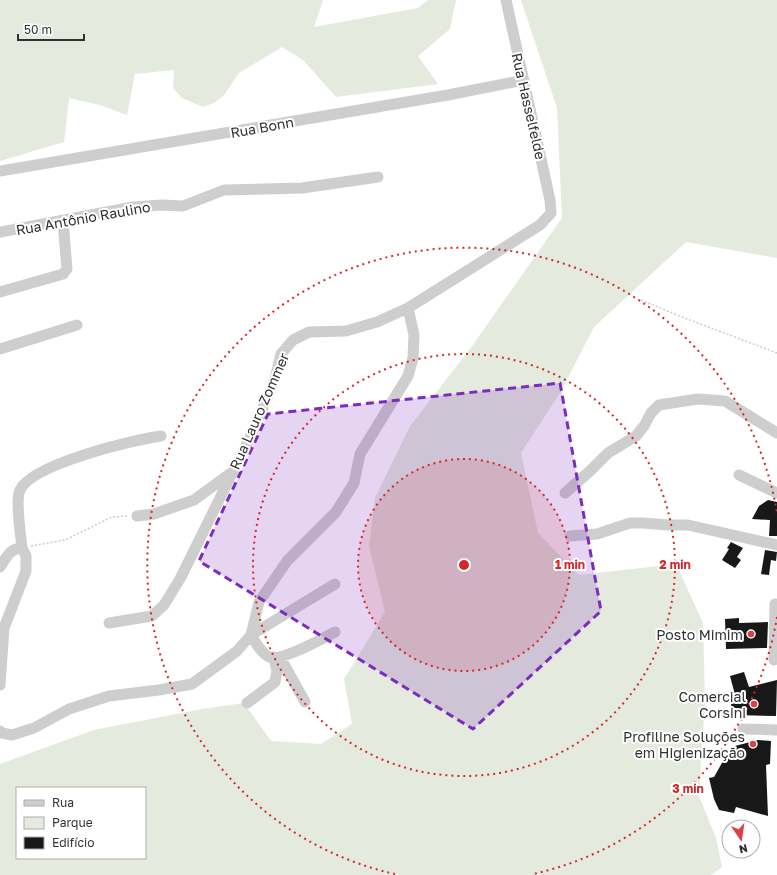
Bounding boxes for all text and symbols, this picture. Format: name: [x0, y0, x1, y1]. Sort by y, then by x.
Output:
scale bar: [18, 16, 84, 42]
text: 50 m: [24, 22, 52, 37]
street label: Rua Hasselfelde: [508, 51, 550, 161]
street label: Rua Bonn: [229, 113, 295, 141]
street label: Rua Antônio Raulino: [14, 198, 152, 238]
street label: Rua Lauro Zommer: [226, 350, 293, 472]
text: 1 min: [555, 557, 585, 572]
text: 2 min: [659, 557, 691, 572]
centre of rings: [457, 558, 471, 572]
place label: Posto Mimim: [656, 626, 743, 643]
marker: Posto Mimim: [746, 629, 756, 639]
place label: Comercial Corsini: [678, 688, 746, 721]
marker: Comercial Corsini: [749, 699, 759, 709]
place label: Profiline Soluções em Higienização: [623, 728, 745, 761]
marker: Profiline Soluções em Higienização: [748, 739, 758, 749]
text: 3 min: [672, 781, 704, 796]
legend: [16, 787, 146, 859]
text: Rua: [52, 795, 74, 810]
text: Parque: [52, 815, 93, 830]
north arrow: [721, 819, 761, 859]
text: Edifício: [52, 835, 94, 850]
text: N: [738, 842, 749, 857]

